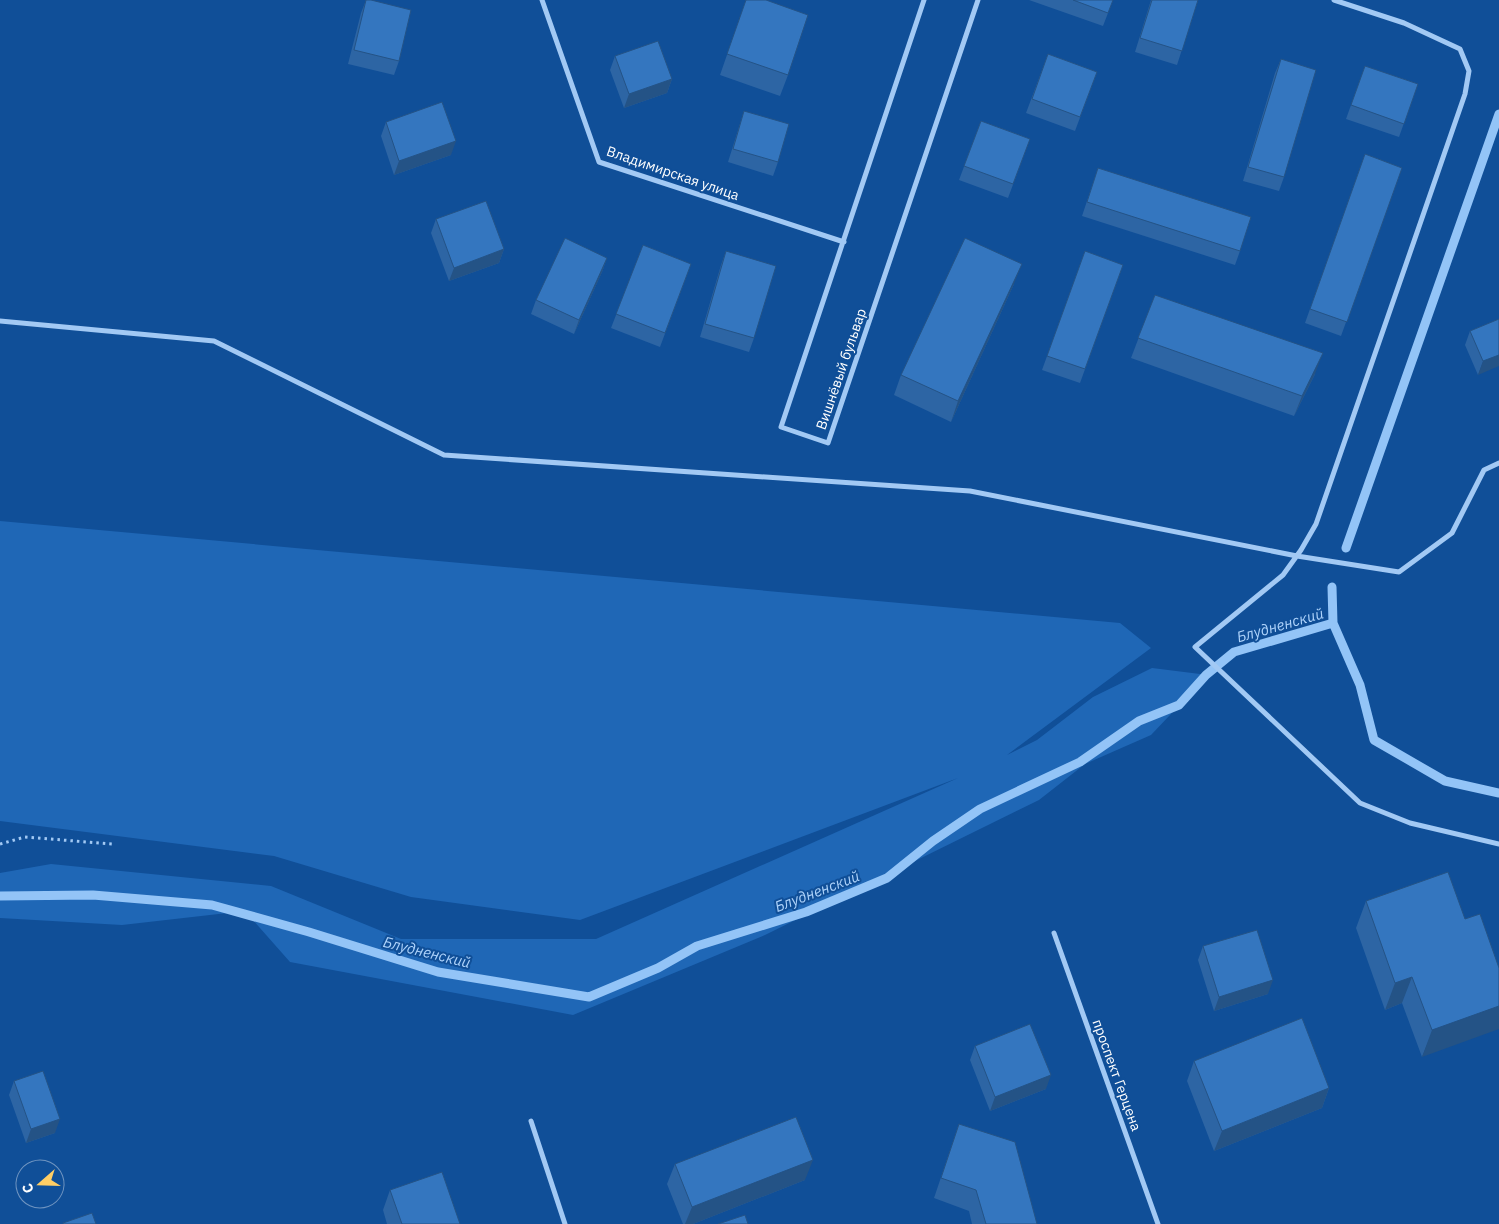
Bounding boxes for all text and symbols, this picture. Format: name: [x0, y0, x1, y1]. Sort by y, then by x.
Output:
street label: Владимирская улица: [604, 142, 742, 204]
street label: Вишнёвый бульвар: [812, 306, 870, 432]
water label: Блудненский: [1234, 604, 1326, 646]
water label: Блудненский: [772, 866, 862, 916]
water label: Блудненский: [381, 932, 473, 972]
street label: проспект Герцена: [1088, 1017, 1146, 1134]
north arrow: [15, 1159, 65, 1209]
text: С: [18, 1181, 38, 1196]

